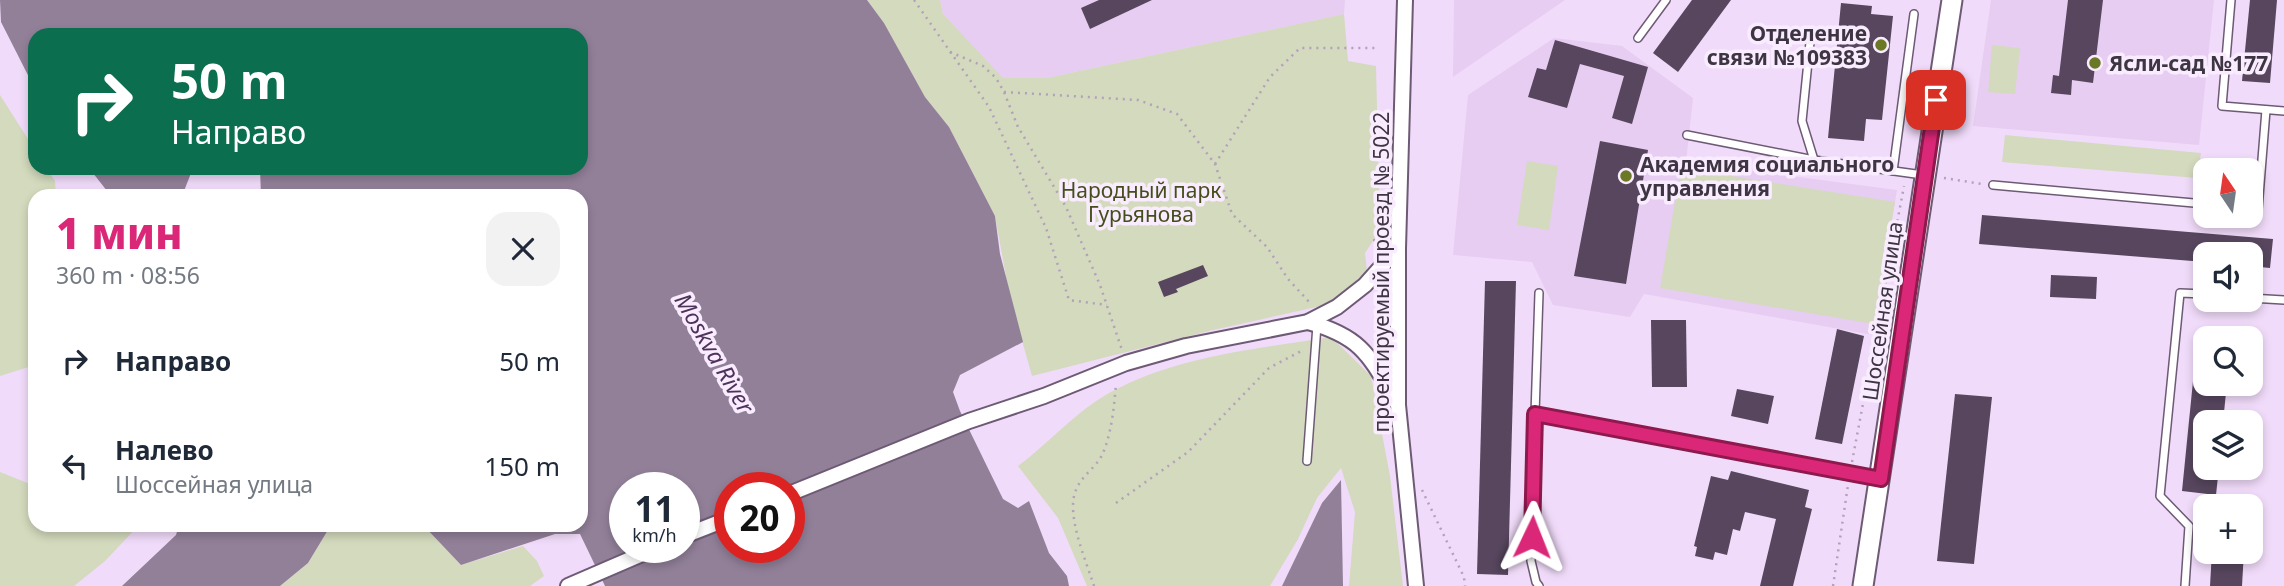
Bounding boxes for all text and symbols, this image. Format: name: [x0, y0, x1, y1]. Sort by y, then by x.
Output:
place label: Отделение связи №109383: [1707, 19, 1867, 71]
marker: Отделение связи №109383: [1873, 37, 1889, 53]
text: 50 m: [171, 47, 288, 113]
place label: Ясли-сад №177: [2109, 49, 2268, 77]
marker: Ясли-сад №177: [2087, 55, 2103, 71]
icon: right: [56, 56, 147, 147]
pin: [1906, 70, 1966, 130]
icon: arrive: [1917, 81, 1955, 119]
text: Направо: [171, 110, 306, 153]
street label: проектируемый проезд № 5022: [1367, 112, 1395, 432]
place label: Академия социального управления: [1639, 150, 1894, 202]
north arrow: [2193, 158, 2263, 228]
map controls: [2193, 158, 2263, 564]
marker: Академия социального управления: [1618, 168, 1634, 184]
park label: Народный парк Гурьянова: [1061, 176, 1221, 228]
text: 1 мин: [56, 204, 183, 261]
button: close: [486, 212, 560, 286]
street label: Шоссейная улица: [1856, 220, 1908, 402]
button: sound: [2193, 242, 2263, 312]
text: 360 m · 08:56: [56, 259, 200, 291]
water label: Moskva River: [668, 287, 763, 420]
button: search: [2193, 326, 2263, 396]
icon: right: [56, 342, 94, 380]
text: Направо: [115, 343, 231, 379]
text: 50 m: [499, 343, 560, 379]
button: layers: [2193, 410, 2263, 480]
text: Налево: [115, 432, 214, 468]
icon: left: [56, 447, 94, 485]
text: 150 m: [484, 448, 560, 484]
text: Шоссейная улица: [115, 468, 313, 500]
speed limit sign: 20: [714, 472, 805, 563]
text: 11: [634, 485, 675, 532]
button: +: [2193, 494, 2263, 564]
position arrow: [1495, 500, 1569, 574]
text: km/h: [632, 523, 677, 547]

